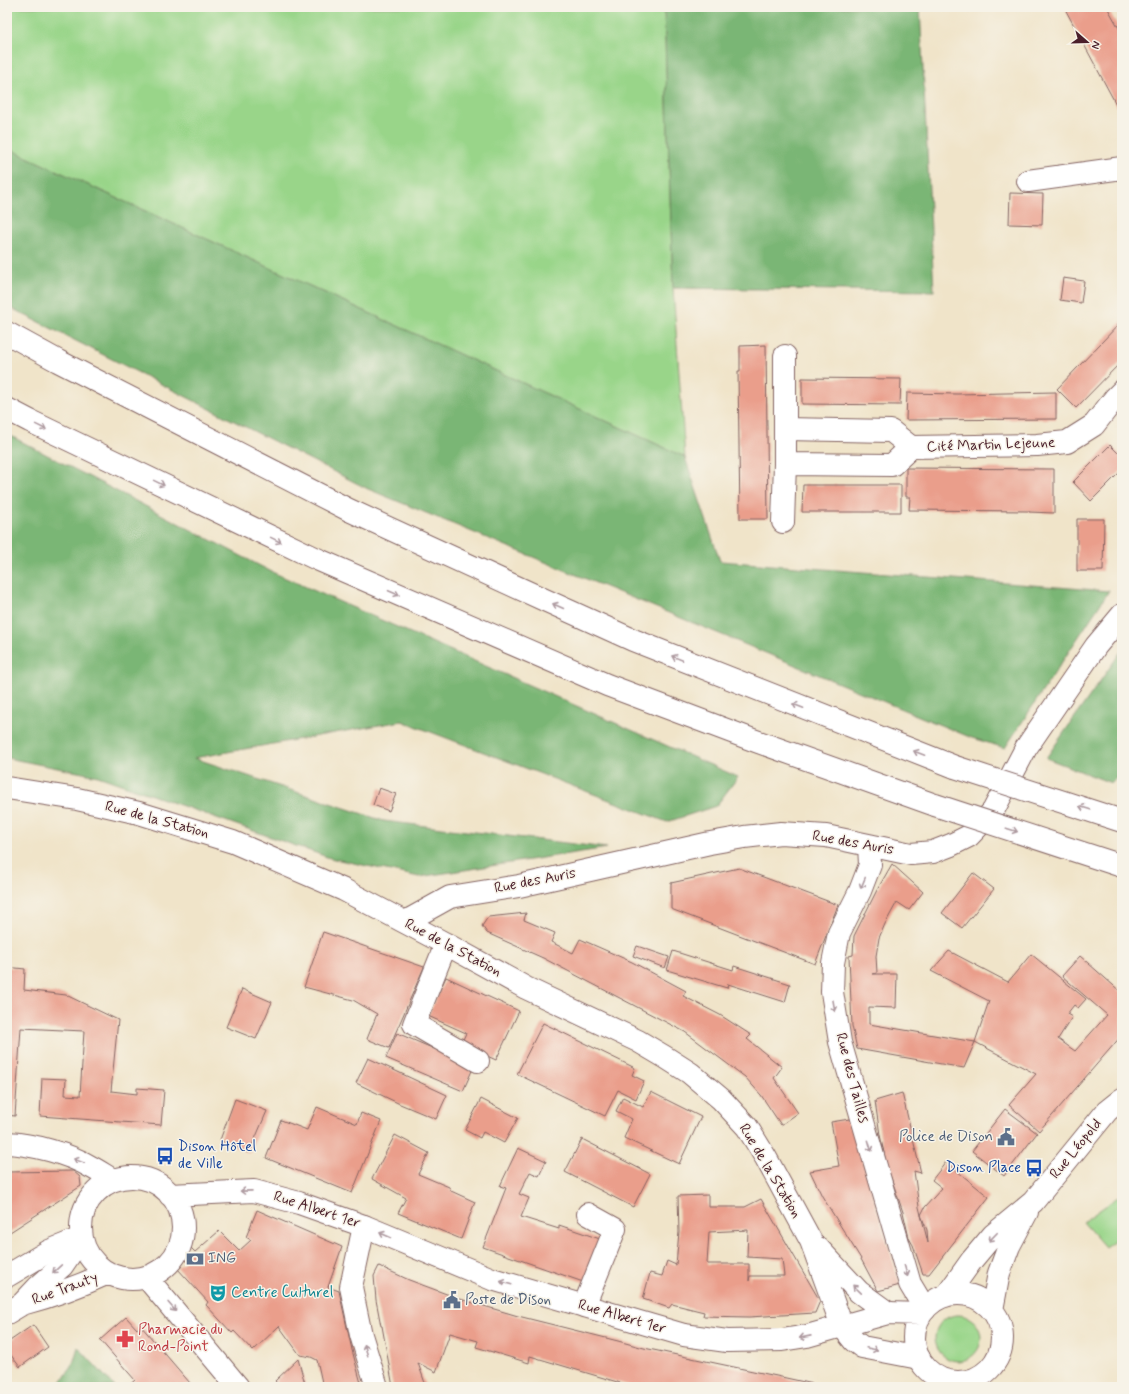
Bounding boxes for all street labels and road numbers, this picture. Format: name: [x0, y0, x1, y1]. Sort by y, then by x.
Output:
street label: Cité Martin Lejeune: [926, 433, 1056, 457]
street label: Rue de la Station: [103, 796, 211, 844]
street label: Rue des Auris: [811, 826, 896, 860]
street label: Rue des Auris: [493, 863, 578, 899]
street label: Rue de la Station: [401, 914, 505, 982]
street label: Rue des Tailles: [830, 1031, 874, 1125]
street label: Rue Léopold: [1045, 1115, 1107, 1183]
street label: Rue de la Station: [734, 1120, 806, 1222]
street label: Rue Albert 1er: [271, 1186, 363, 1234]
street label: Rue Trauty: [29, 1268, 101, 1310]
street label: Rue Albert 1er: [576, 1295, 668, 1339]

